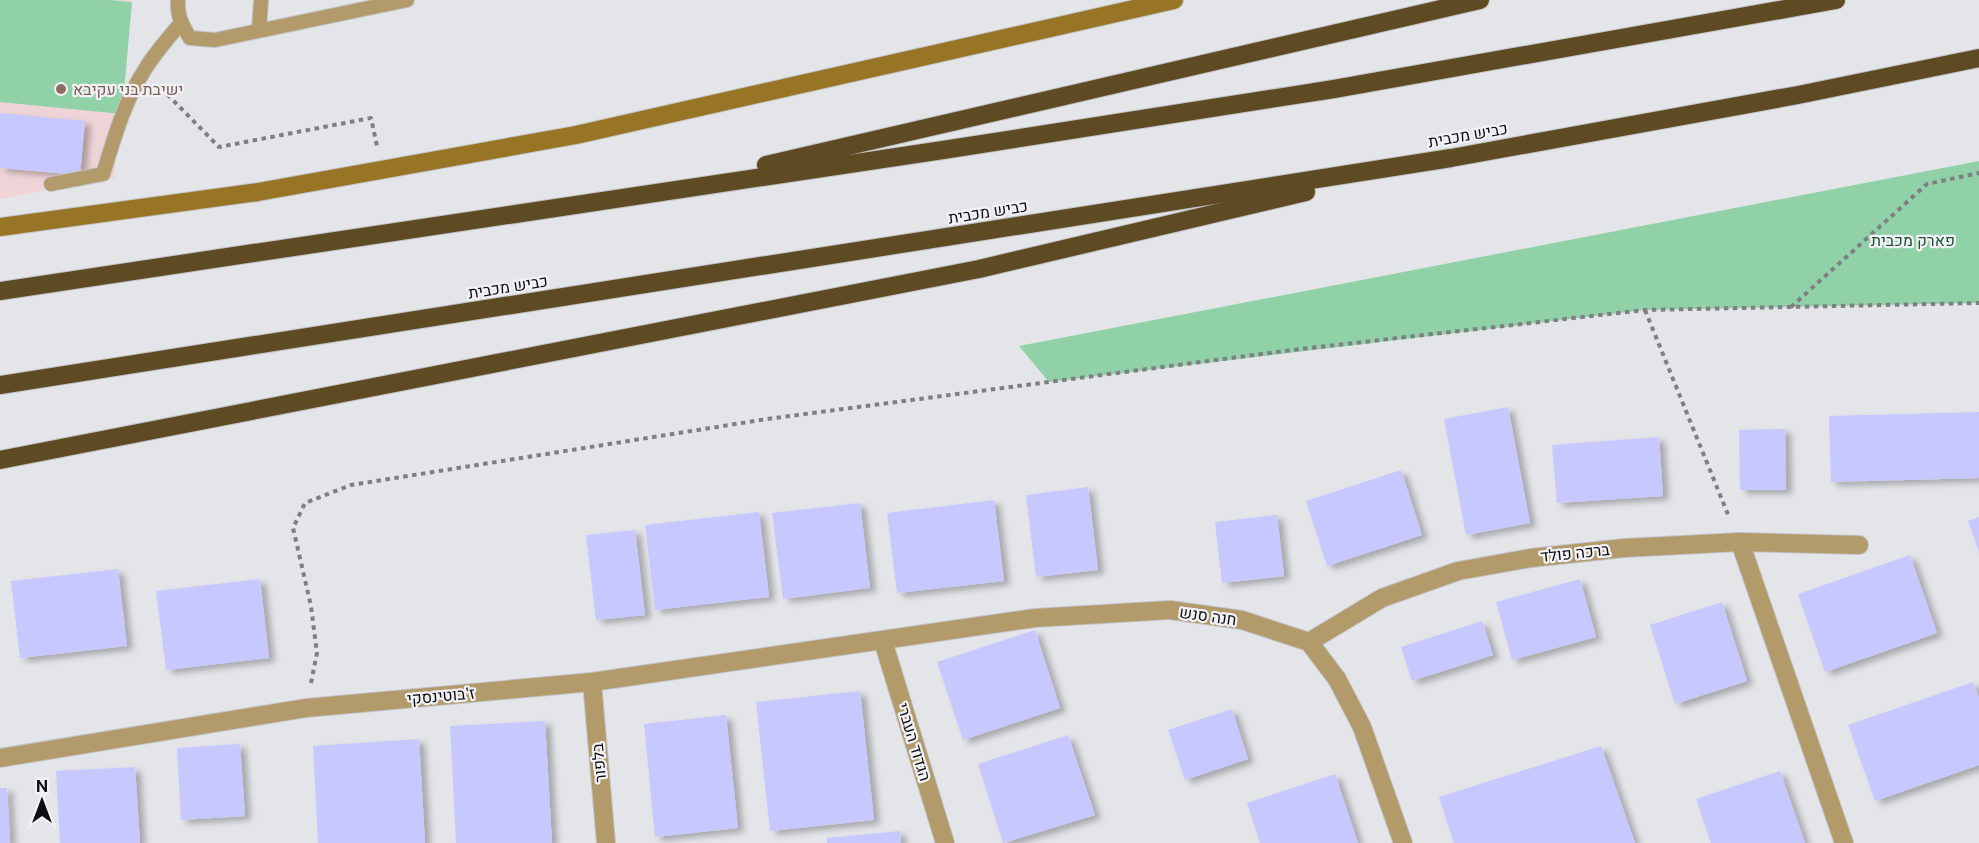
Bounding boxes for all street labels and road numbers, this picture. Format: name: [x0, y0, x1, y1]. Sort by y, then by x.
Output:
street label: כביש מכבית: [1427, 119, 1509, 151]
street label: כביש מכבית: [947, 196, 1029, 228]
street label: כביש מכבית: [467, 271, 549, 303]
street label: ברכה פולד: [1539, 540, 1611, 566]
street label: חנה סנש: [1178, 603, 1238, 629]
street label: ז'בוטינסקי: [406, 684, 476, 708]
street label: הגדוד העברי: [893, 701, 935, 783]
street label: בלפור: [588, 742, 610, 783]

